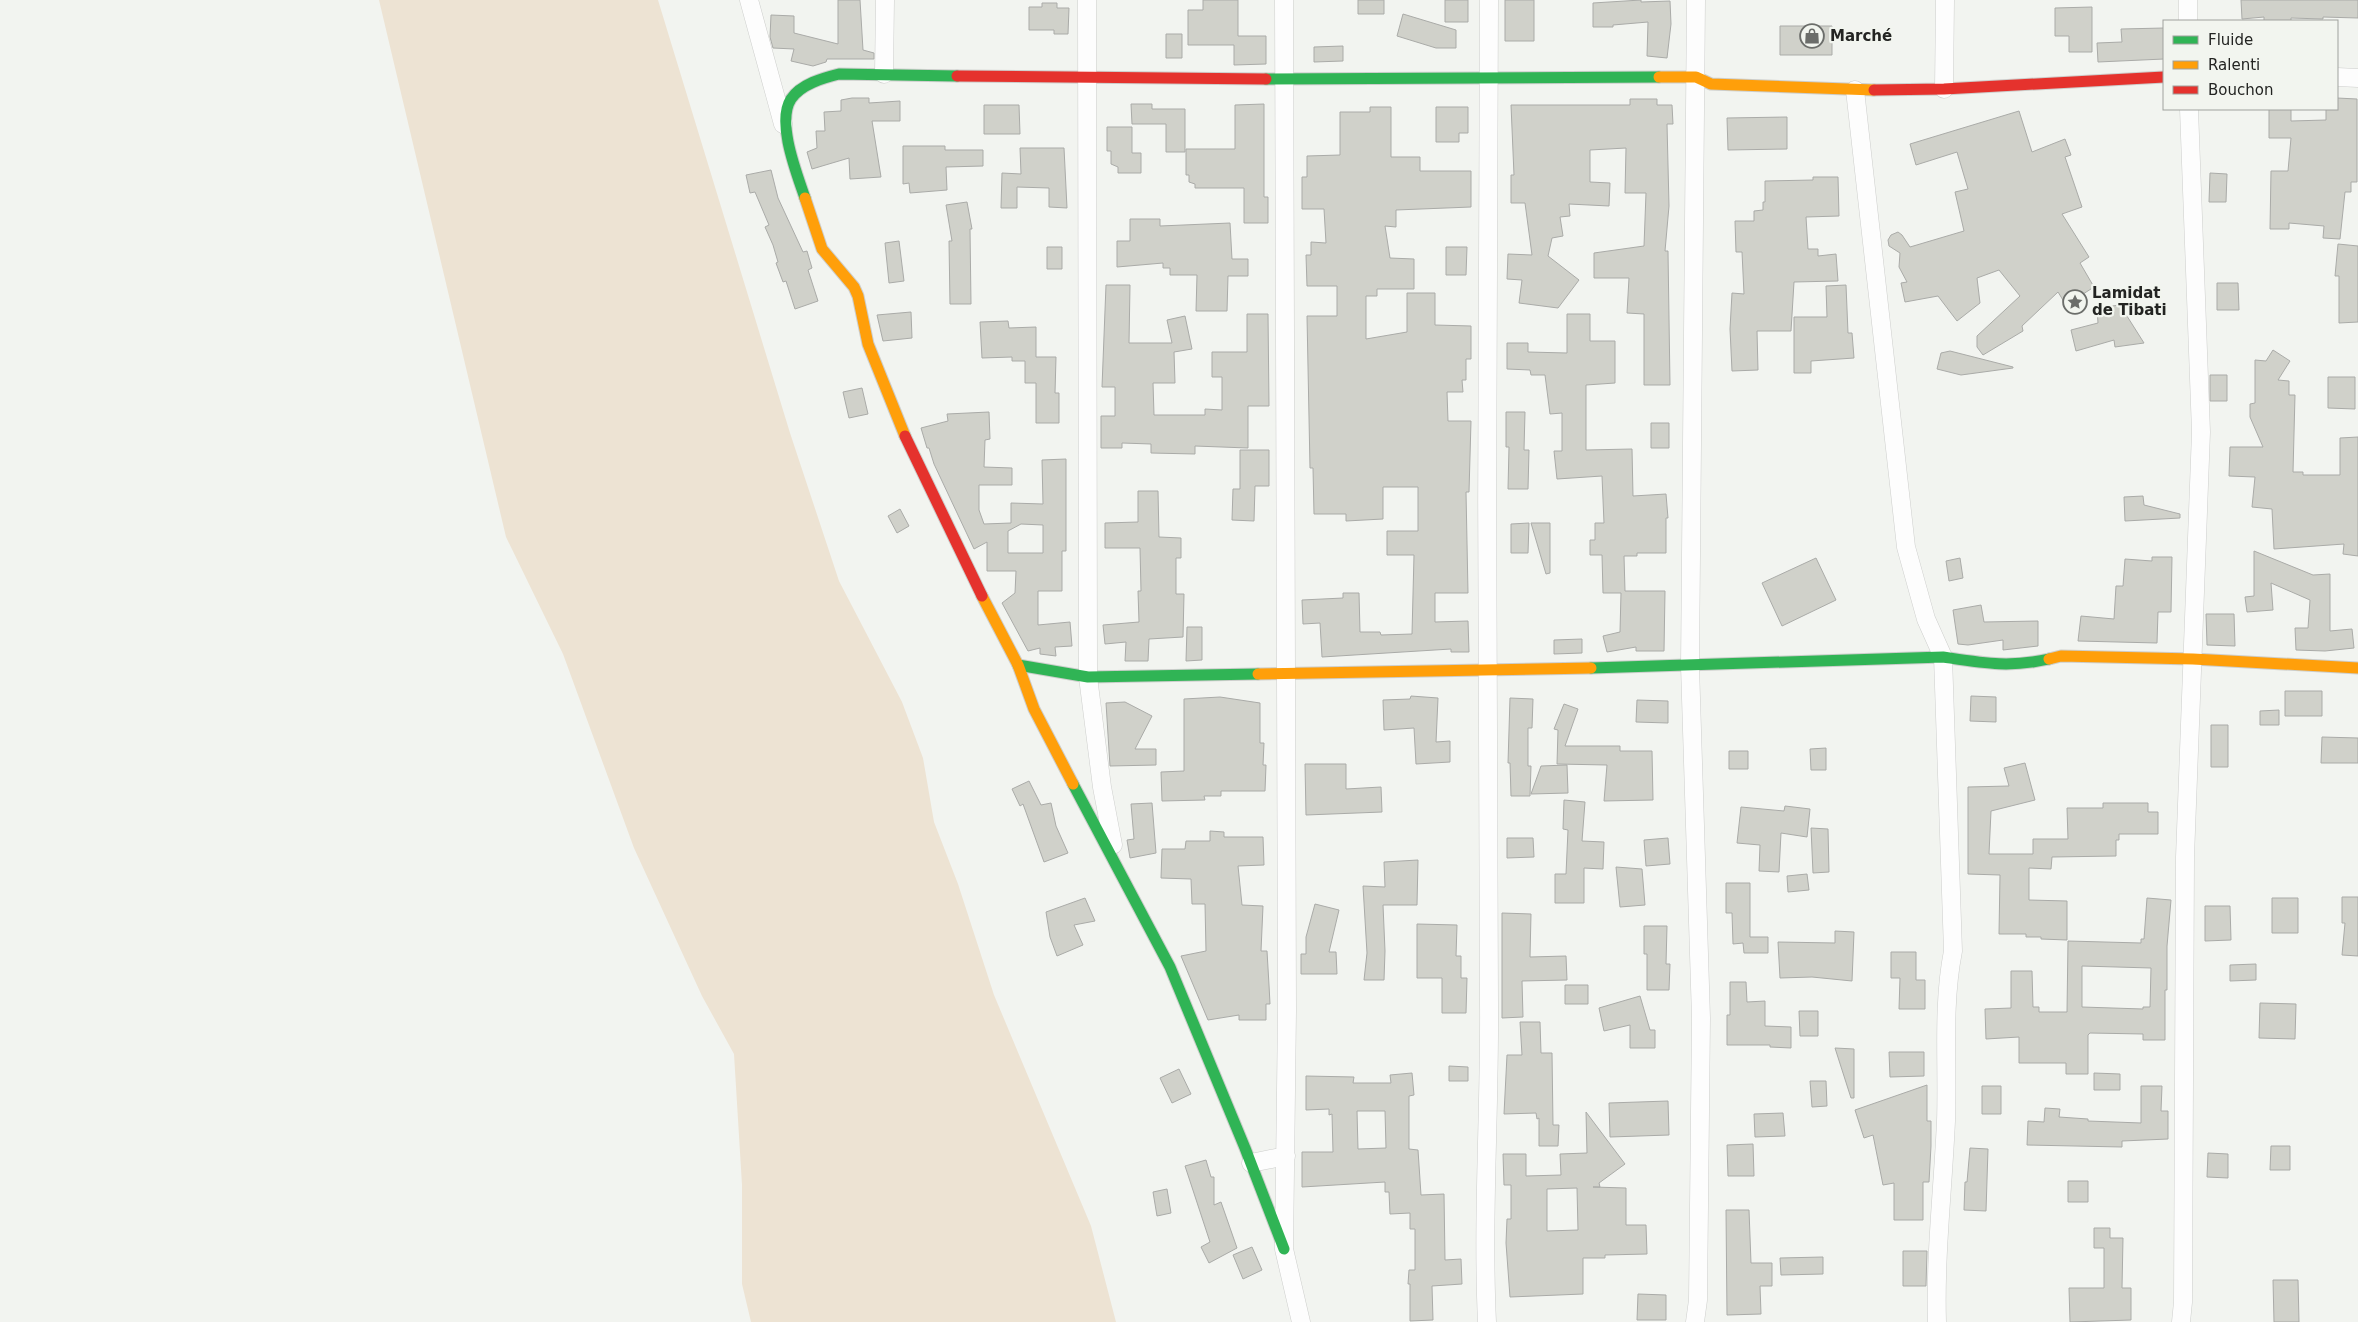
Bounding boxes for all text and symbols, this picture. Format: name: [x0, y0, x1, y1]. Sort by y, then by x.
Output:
legend: [2163, 20, 2338, 110]
shop icon: Marché: [1799, 23, 1825, 49]
place label: Marché: [1830, 27, 1892, 45]
text: Fluide: [2208, 31, 2253, 49]
text: Ralenti: [2208, 56, 2260, 74]
text: Bouchon: [2208, 81, 2273, 99]
place label: Lamidat de Tibati: [2092, 284, 2167, 319]
place icon: Lamidat de Tibati: [2062, 289, 2088, 315]

